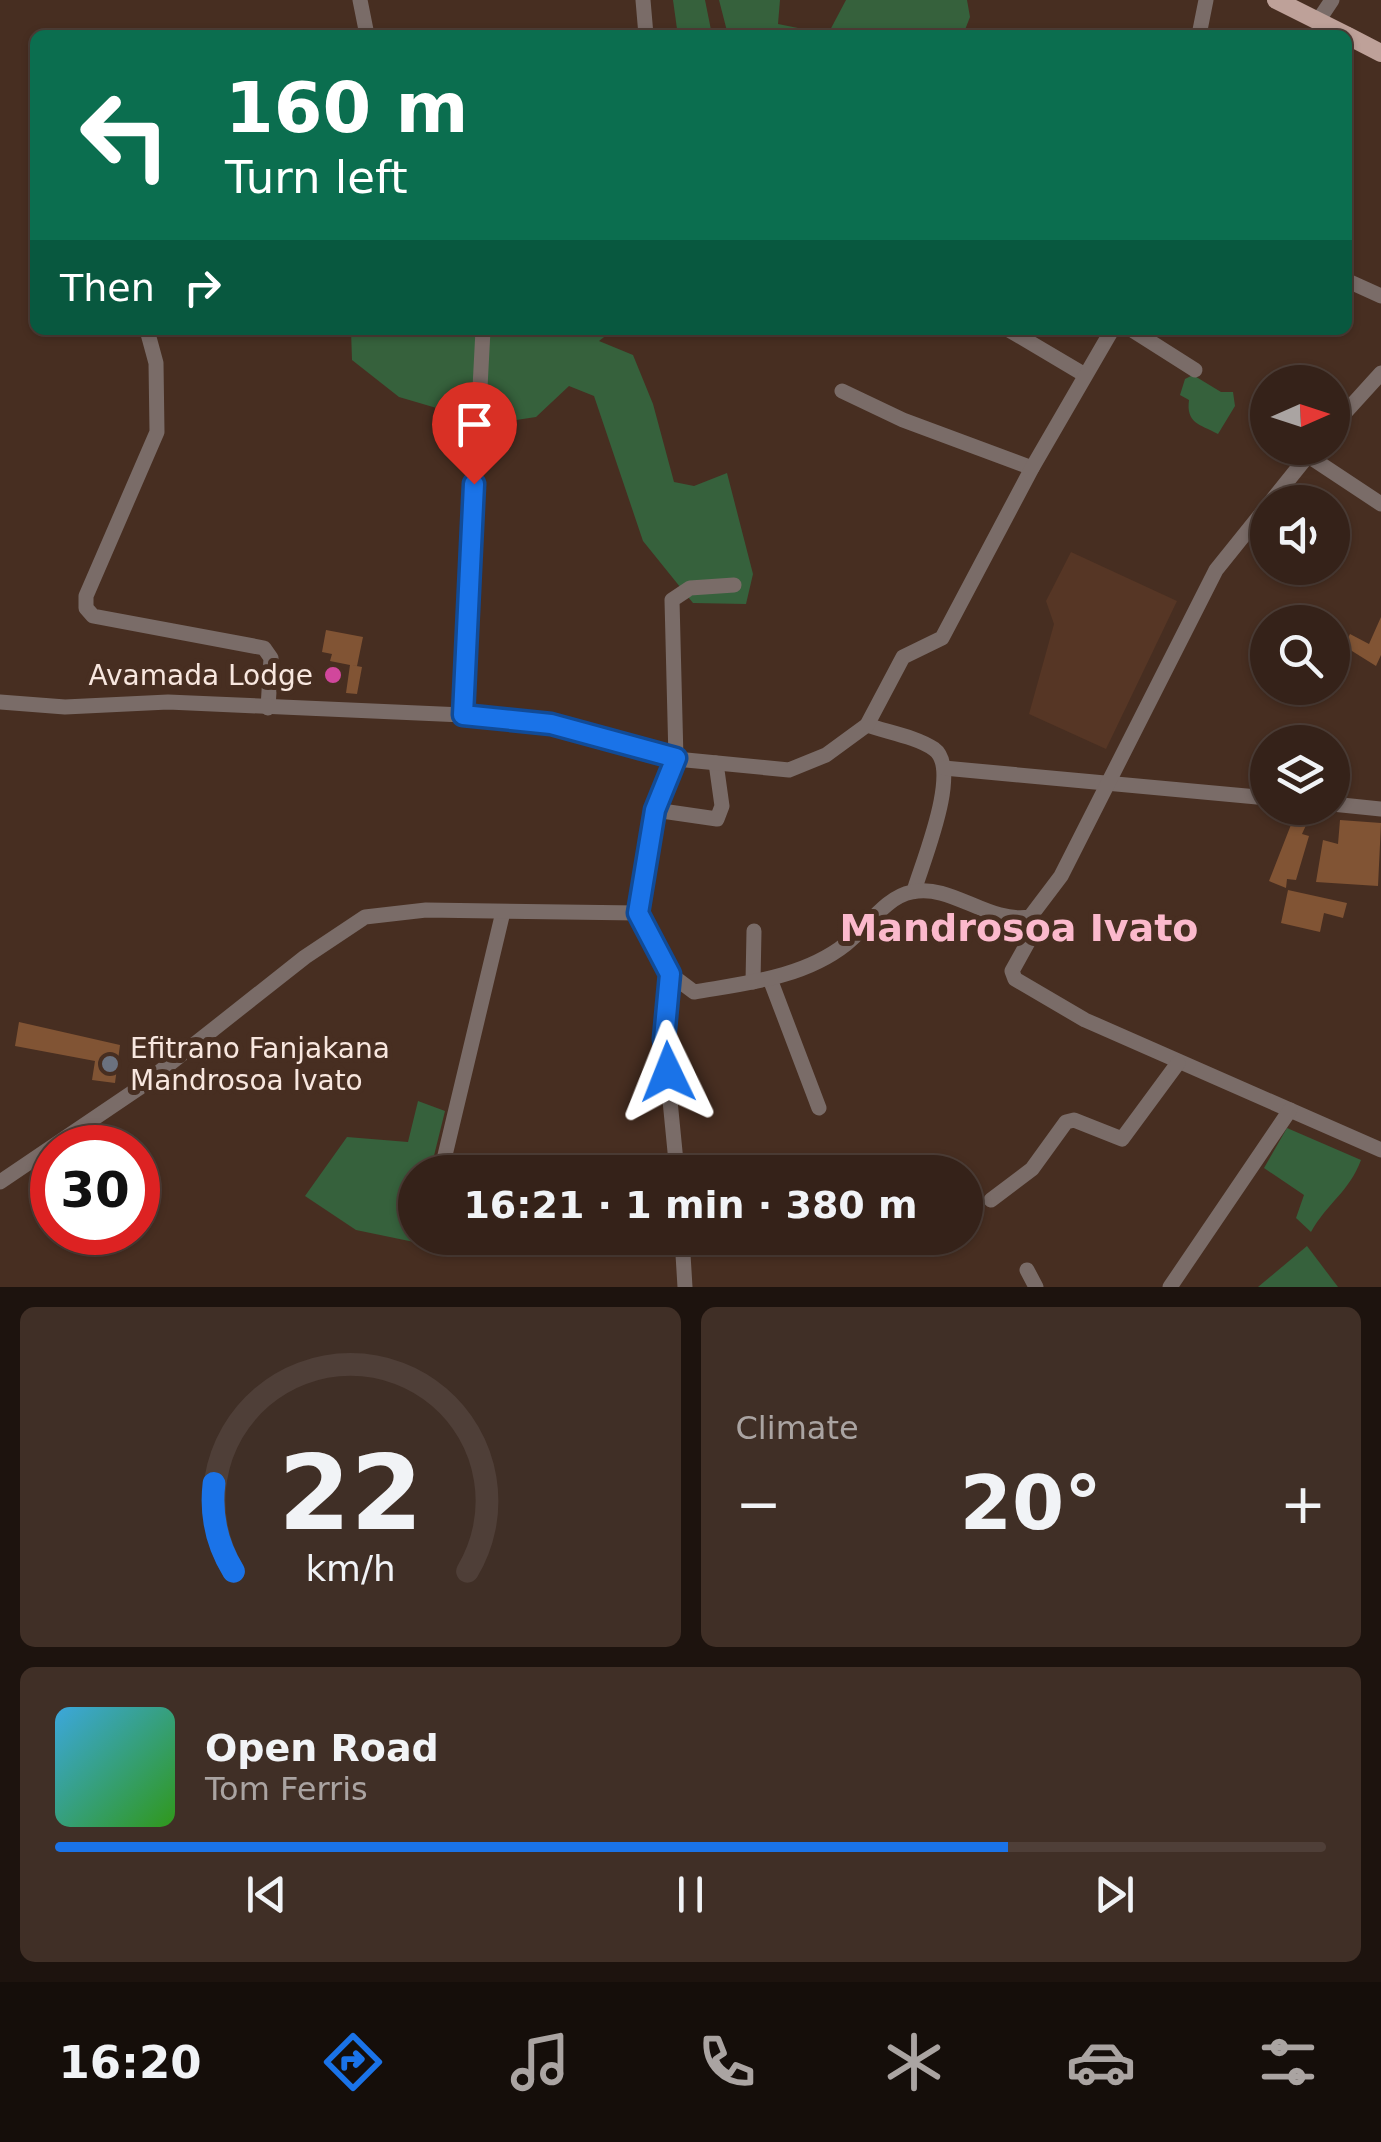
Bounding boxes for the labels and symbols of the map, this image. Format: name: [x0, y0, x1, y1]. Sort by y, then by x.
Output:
north arrow: [1250, 365, 1350, 465]
pin: [432, 382, 517, 485]
place label: Avamada Lodge: [88, 659, 313, 692]
marker: Avamada Lodge: [322, 664, 344, 686]
district label: Mandrosoa Ivato: [840, 906, 1198, 950]
position arrow: [616, 1020, 720, 1124]
place label: Efitrano Fanjakana Mandrosoa Ivato: [130, 1032, 390, 1097]
marker: Efitrano Fanjakana Mandrosoa Ivato: [99, 1053, 121, 1075]
speed limit sign: 30: [30, 1125, 160, 1255]

